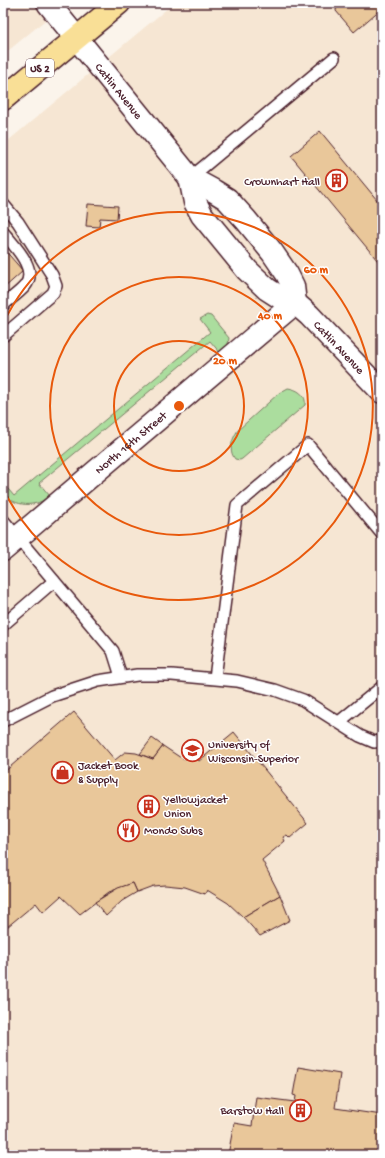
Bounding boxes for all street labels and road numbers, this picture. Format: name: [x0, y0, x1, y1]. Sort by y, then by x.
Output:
road number: US 2: [26, 59, 54, 77]
street label: Catlin Avenue: [91, 61, 145, 123]
street label: Catlin Avenue: [309, 319, 367, 378]
street label: North 16th Street: [93, 409, 171, 478]

